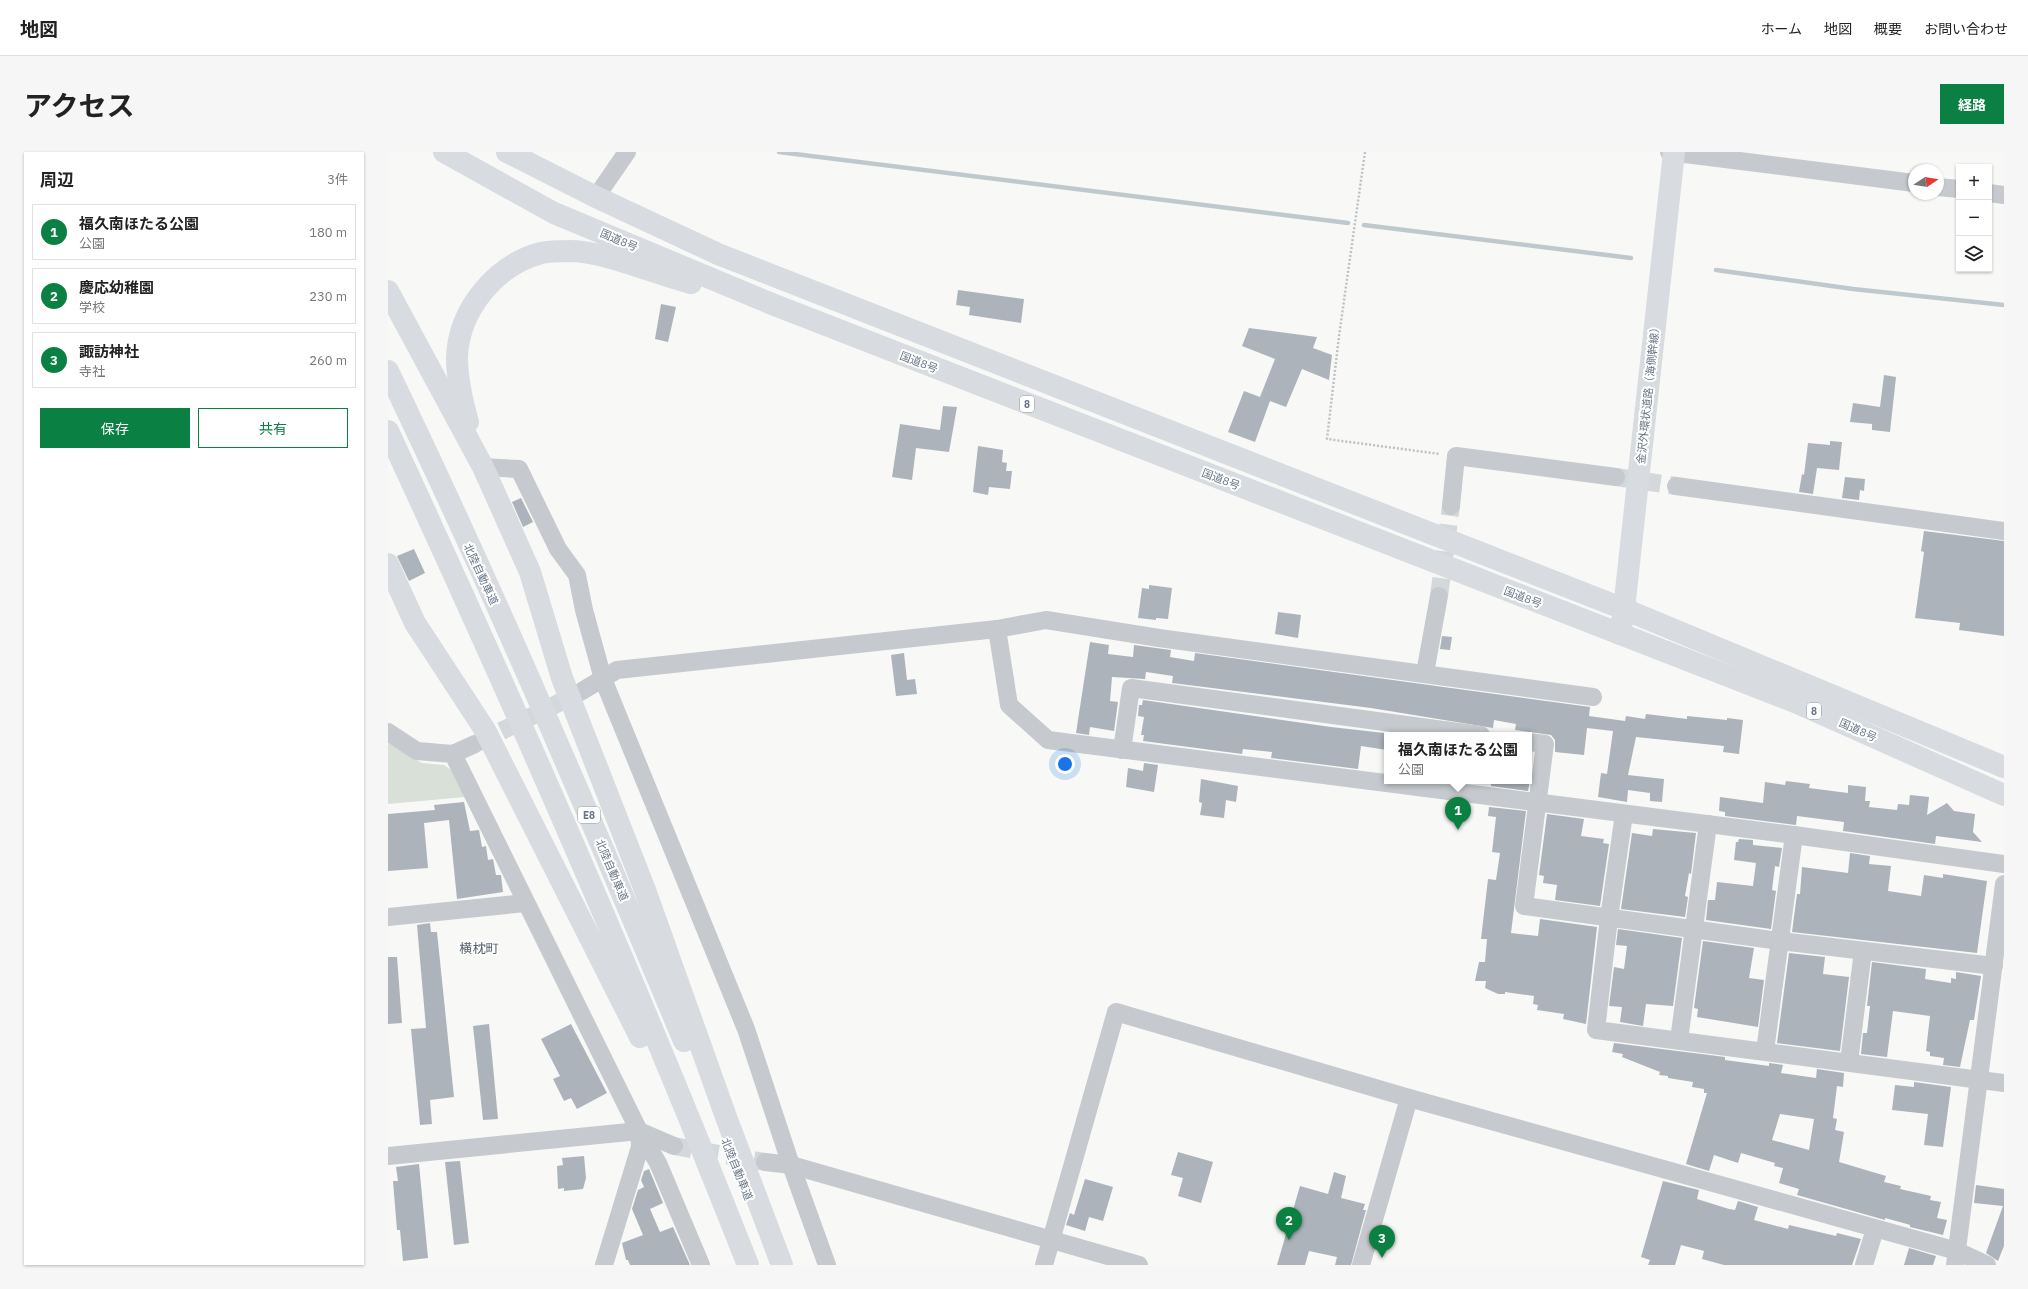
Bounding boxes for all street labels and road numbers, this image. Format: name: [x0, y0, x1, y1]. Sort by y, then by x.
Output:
street label: 国道8号: [598, 226, 640, 254]
street label: 金沢外環状道路（海側幹線）: [1634, 321, 1662, 465]
street label: 国道8号: [898, 348, 940, 376]
road number: 8: [1020, 396, 1034, 412]
street label: 国道8号: [1200, 465, 1242, 493]
street label: 北陸自動車道: [461, 541, 501, 607]
street label: 国道8号: [1502, 583, 1544, 611]
road number: 8: [1807, 703, 1821, 719]
street label: 国道8号: [1837, 716, 1879, 744]
road number: E8: [578, 807, 600, 823]
street label: 北陸自動車道: [593, 837, 631, 903]
street label: 北陸自動車道: [718, 1136, 756, 1202]

